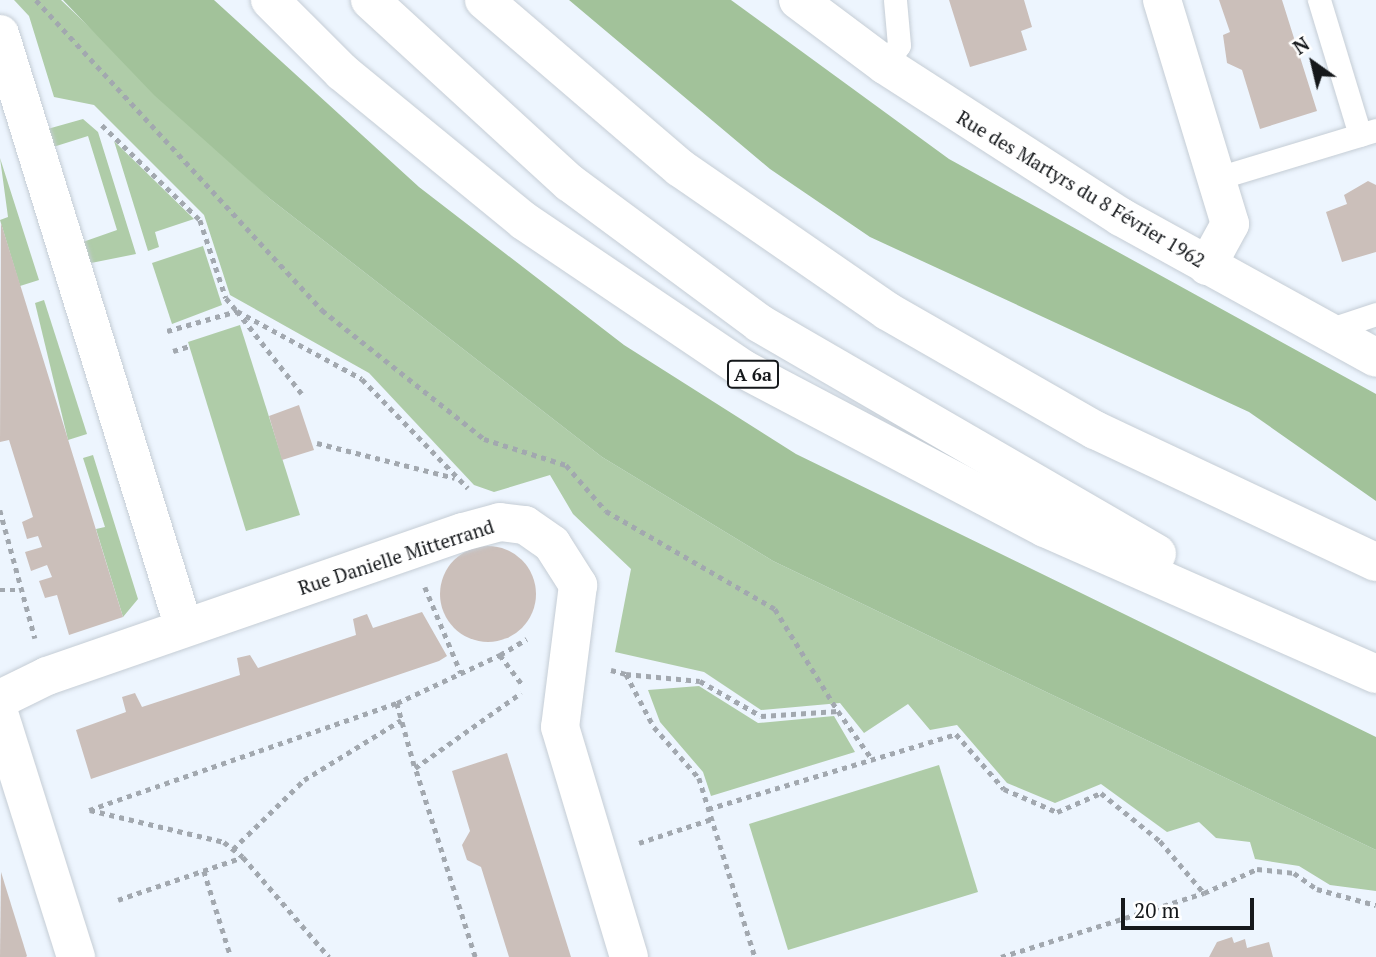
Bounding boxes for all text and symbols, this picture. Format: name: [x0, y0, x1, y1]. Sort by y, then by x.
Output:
north arrow: [1278, 28, 1348, 98]
text: N: [1288, 31, 1314, 60]
street label: Rue des Martyrs du 8 Février 1962: [953, 106, 1209, 272]
road number: A 6a: [727, 360, 779, 388]
street label: Rue Danielle Mitterrand: [295, 515, 497, 599]
scale bar: [1124, 884, 1257, 928]
text: 20 m: [1134, 896, 1180, 924]

